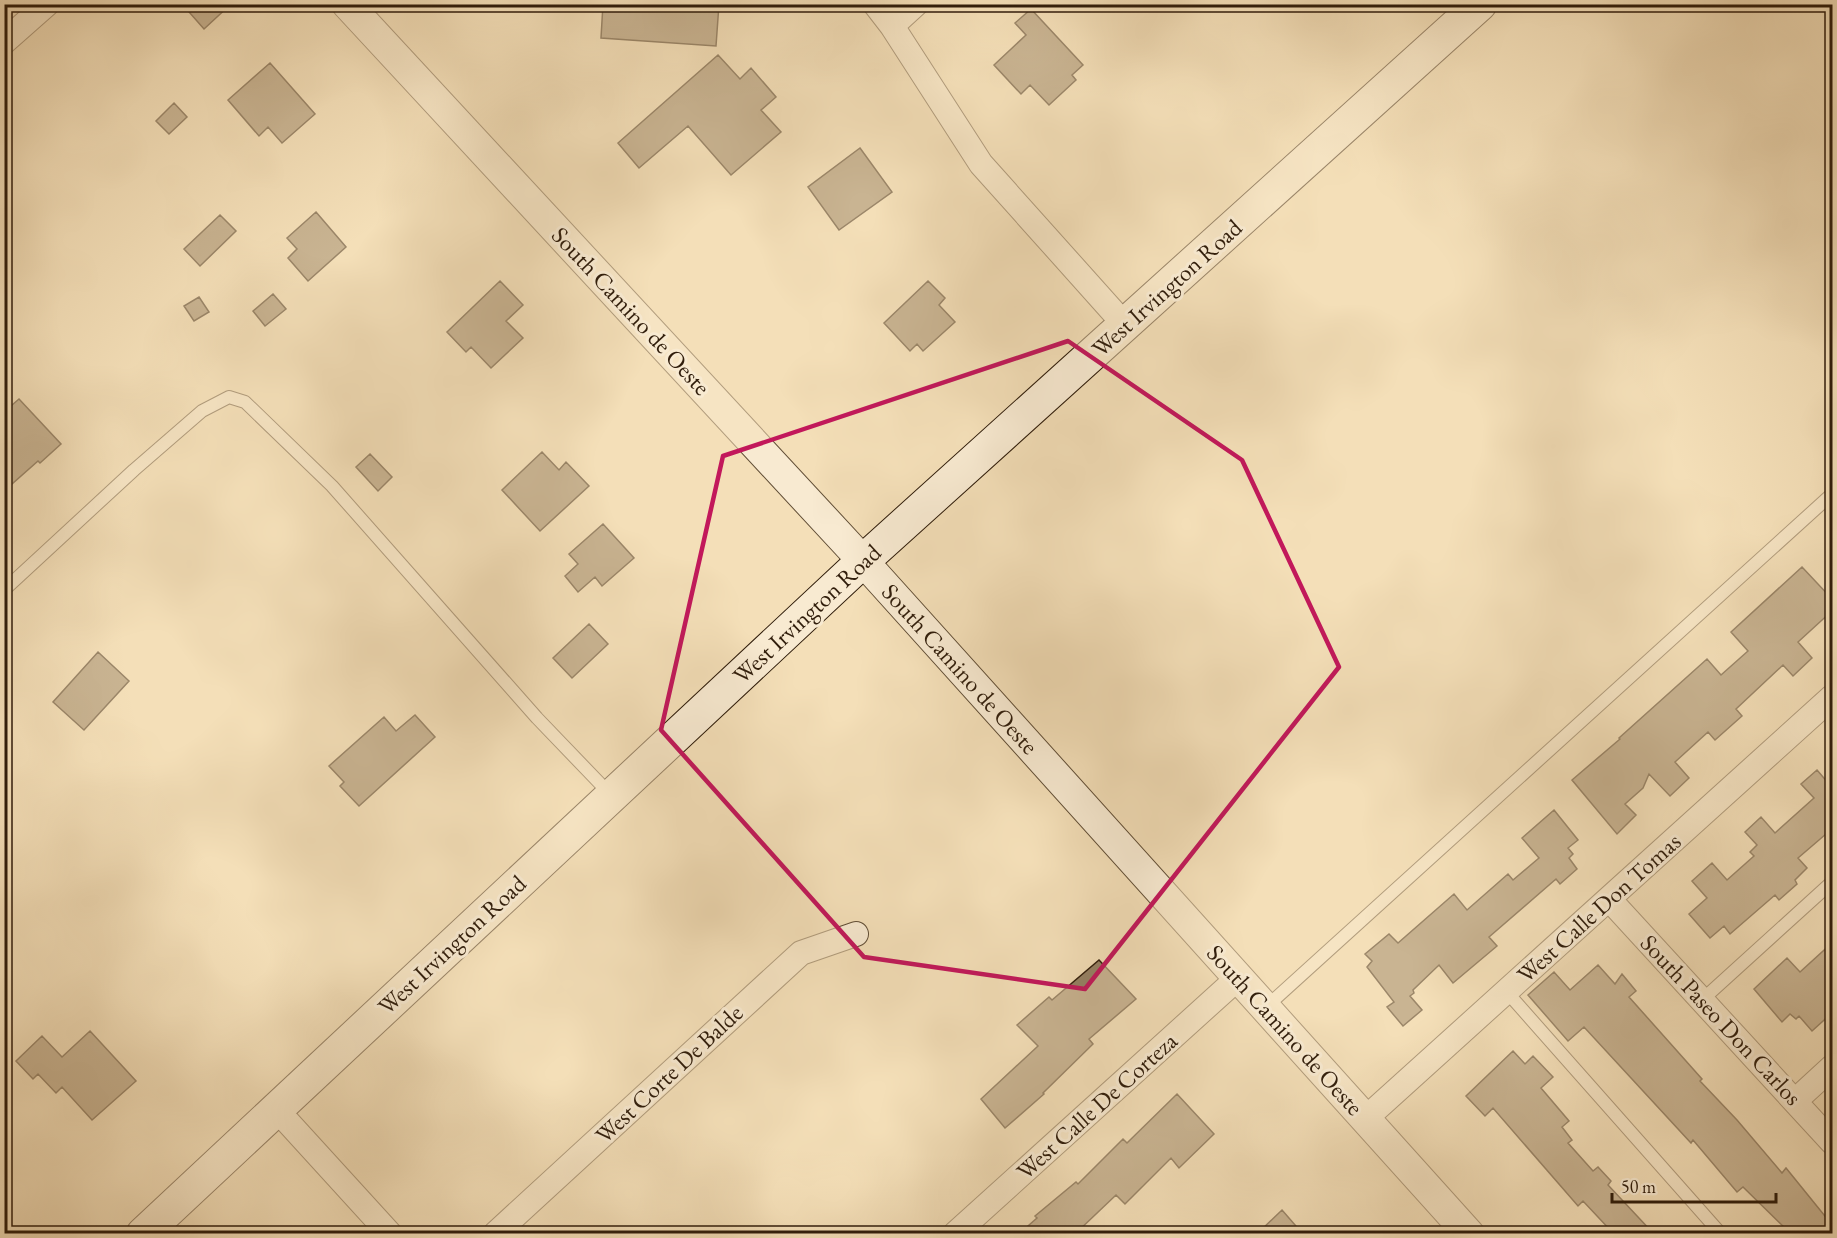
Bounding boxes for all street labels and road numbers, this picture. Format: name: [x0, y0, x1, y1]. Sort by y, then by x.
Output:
street label: West Irvington Road: [1085, 211, 1249, 363]
street label: South Camino de Oeste: [545, 220, 718, 402]
street label: West Irvington Road: [726, 536, 888, 690]
street label: South Camino de Oeste: [875, 577, 1045, 761]
street label: West Calle Don Tomas: [1510, 826, 1687, 989]
street label: West Irvington Road: [371, 867, 533, 1021]
street label: South Paseo Don Carlos: [1634, 928, 1809, 1112]
street label: South Camino de Oeste: [1200, 938, 1370, 1122]
street label: West Corte De Balde: [588, 997, 749, 1150]
street label: West Calle De Corteza: [1010, 1025, 1184, 1186]

